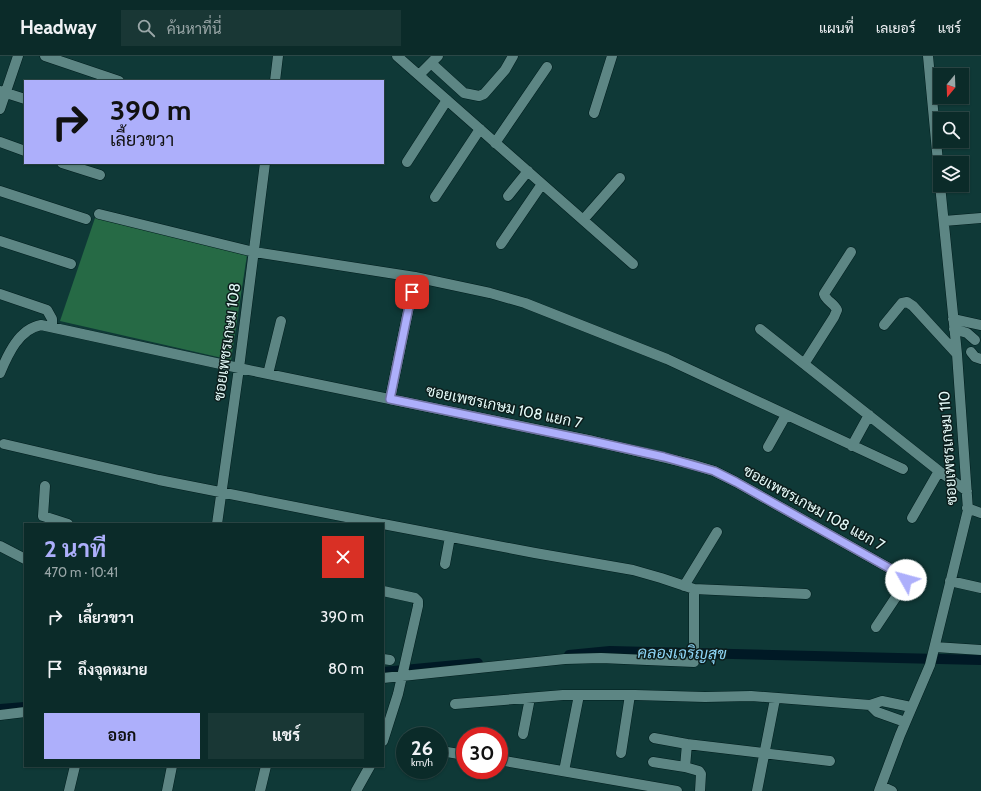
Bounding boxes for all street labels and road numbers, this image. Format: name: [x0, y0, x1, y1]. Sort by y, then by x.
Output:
street label: ซอยเพชรเกษม 108: [210, 282, 244, 402]
street label: ซอยเพชรเกษม 108 แยก 7: [424, 382, 584, 432]
street label: ซอยเพชรเกษม 110: [935, 390, 961, 506]
street label: ซอยเพชรเกษม 108 แยก 7: [740, 462, 888, 555]

